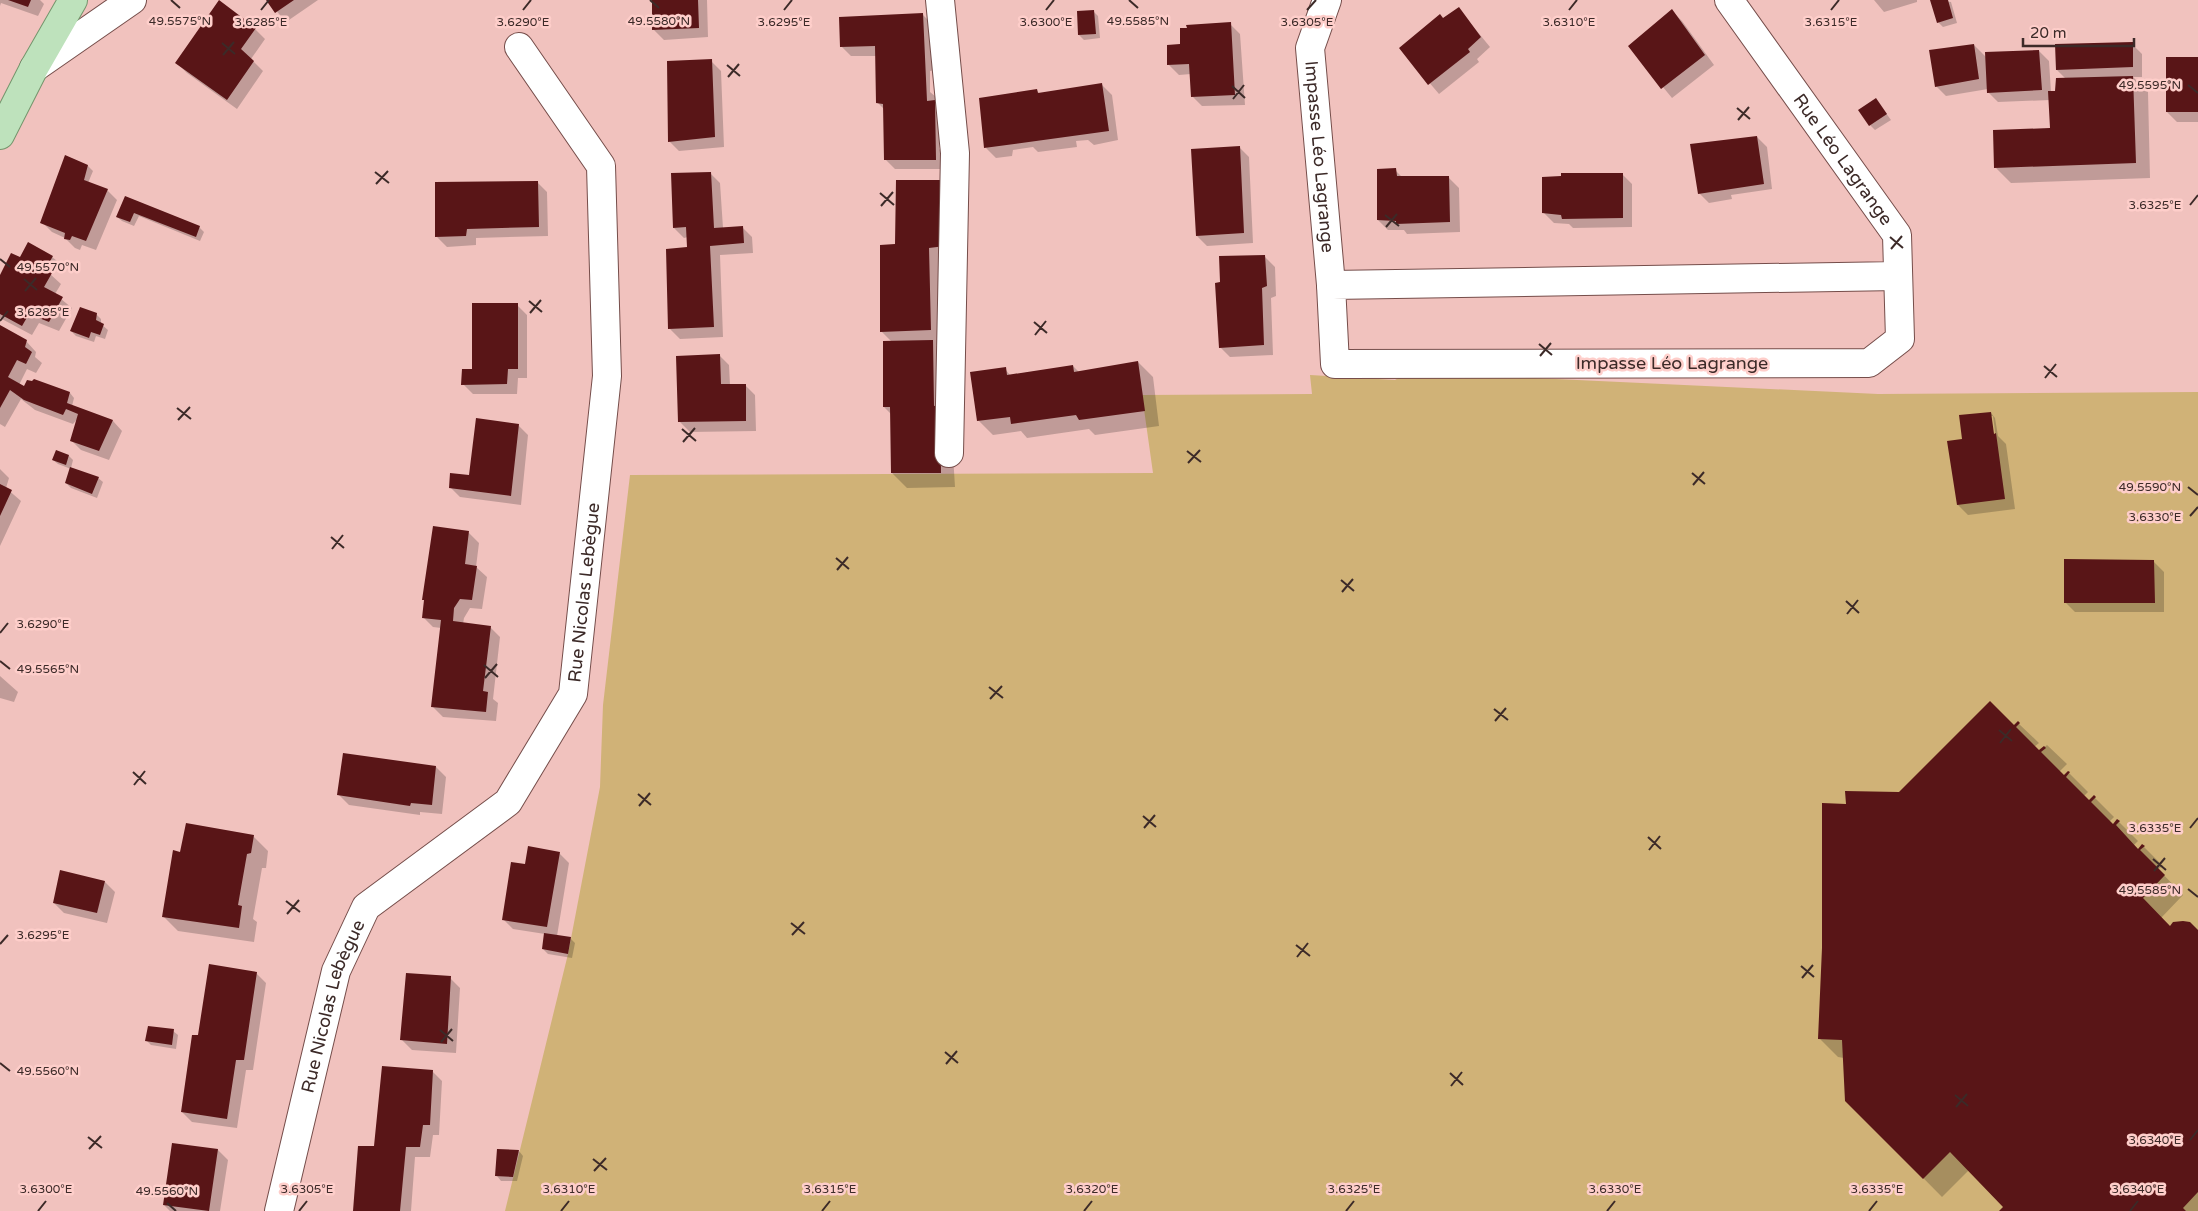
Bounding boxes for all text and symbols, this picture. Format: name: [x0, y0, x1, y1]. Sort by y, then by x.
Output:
text: 49.5575°N: [149, 14, 211, 28]
text: 49.5580°N: [628, 14, 690, 28]
text: 49.5585°N: [1107, 14, 1169, 28]
text: 3.6285°E: [235, 15, 288, 29]
text: 3.6290°E: [497, 15, 550, 29]
text: 3.6295°E: [758, 15, 811, 29]
text: 3.6300°E: [1020, 15, 1073, 29]
text: 3.6305°E: [1281, 15, 1334, 29]
text: 3.6310°E: [1543, 15, 1596, 29]
text: 3.6315°E: [1805, 15, 1858, 29]
scale bar: [2023, 15, 2134, 47]
text: 20 m: [2030, 24, 2067, 42]
street label: Impasse Léo Lagrange: [1300, 60, 1339, 254]
text: 49.5595°N: [2119, 78, 2181, 92]
street label: Rue Léo Lagrange: [1789, 89, 1897, 229]
text: 3.6325°E: [2129, 198, 2182, 212]
text: 49.5570°N: [17, 260, 79, 274]
text: 3.6285°E: [17, 305, 70, 319]
street label: Impasse Léo Lagrange: [1576, 352, 1768, 374]
text: 49.5590°N: [2119, 480, 2181, 494]
street label: Rue Nicolas Lebègue: [563, 502, 604, 684]
text: 3.6330°E: [2129, 510, 2182, 524]
text: 3.6290°E: [17, 617, 70, 631]
text: 49.5565°N: [17, 662, 79, 676]
text: 3.6335°E: [2129, 821, 2182, 835]
text: 49.5585°N: [2119, 883, 2181, 897]
street label: Rue Nicolas Lebègue: [296, 916, 370, 1095]
text: 3.6295°E: [17, 928, 70, 942]
text: 49.5560°N: [17, 1064, 79, 1078]
text: 3.6340°E: [2129, 1133, 2182, 1147]
text: 3.6300°E: [20, 1182, 73, 1196]
text: 3.6305°E: [281, 1182, 334, 1196]
text: 3.6310°E: [543, 1182, 596, 1196]
text: 3.6315°E: [804, 1182, 857, 1196]
text: 3.6320°E: [1066, 1182, 1119, 1196]
text: 3.6325°E: [1328, 1182, 1381, 1196]
text: 3.6330°E: [1589, 1182, 1642, 1196]
text: 3.6335°E: [1851, 1182, 1904, 1196]
text: 3.6340°E: [2112, 1182, 2165, 1196]
text: 49.5560°N: [136, 1184, 198, 1198]

